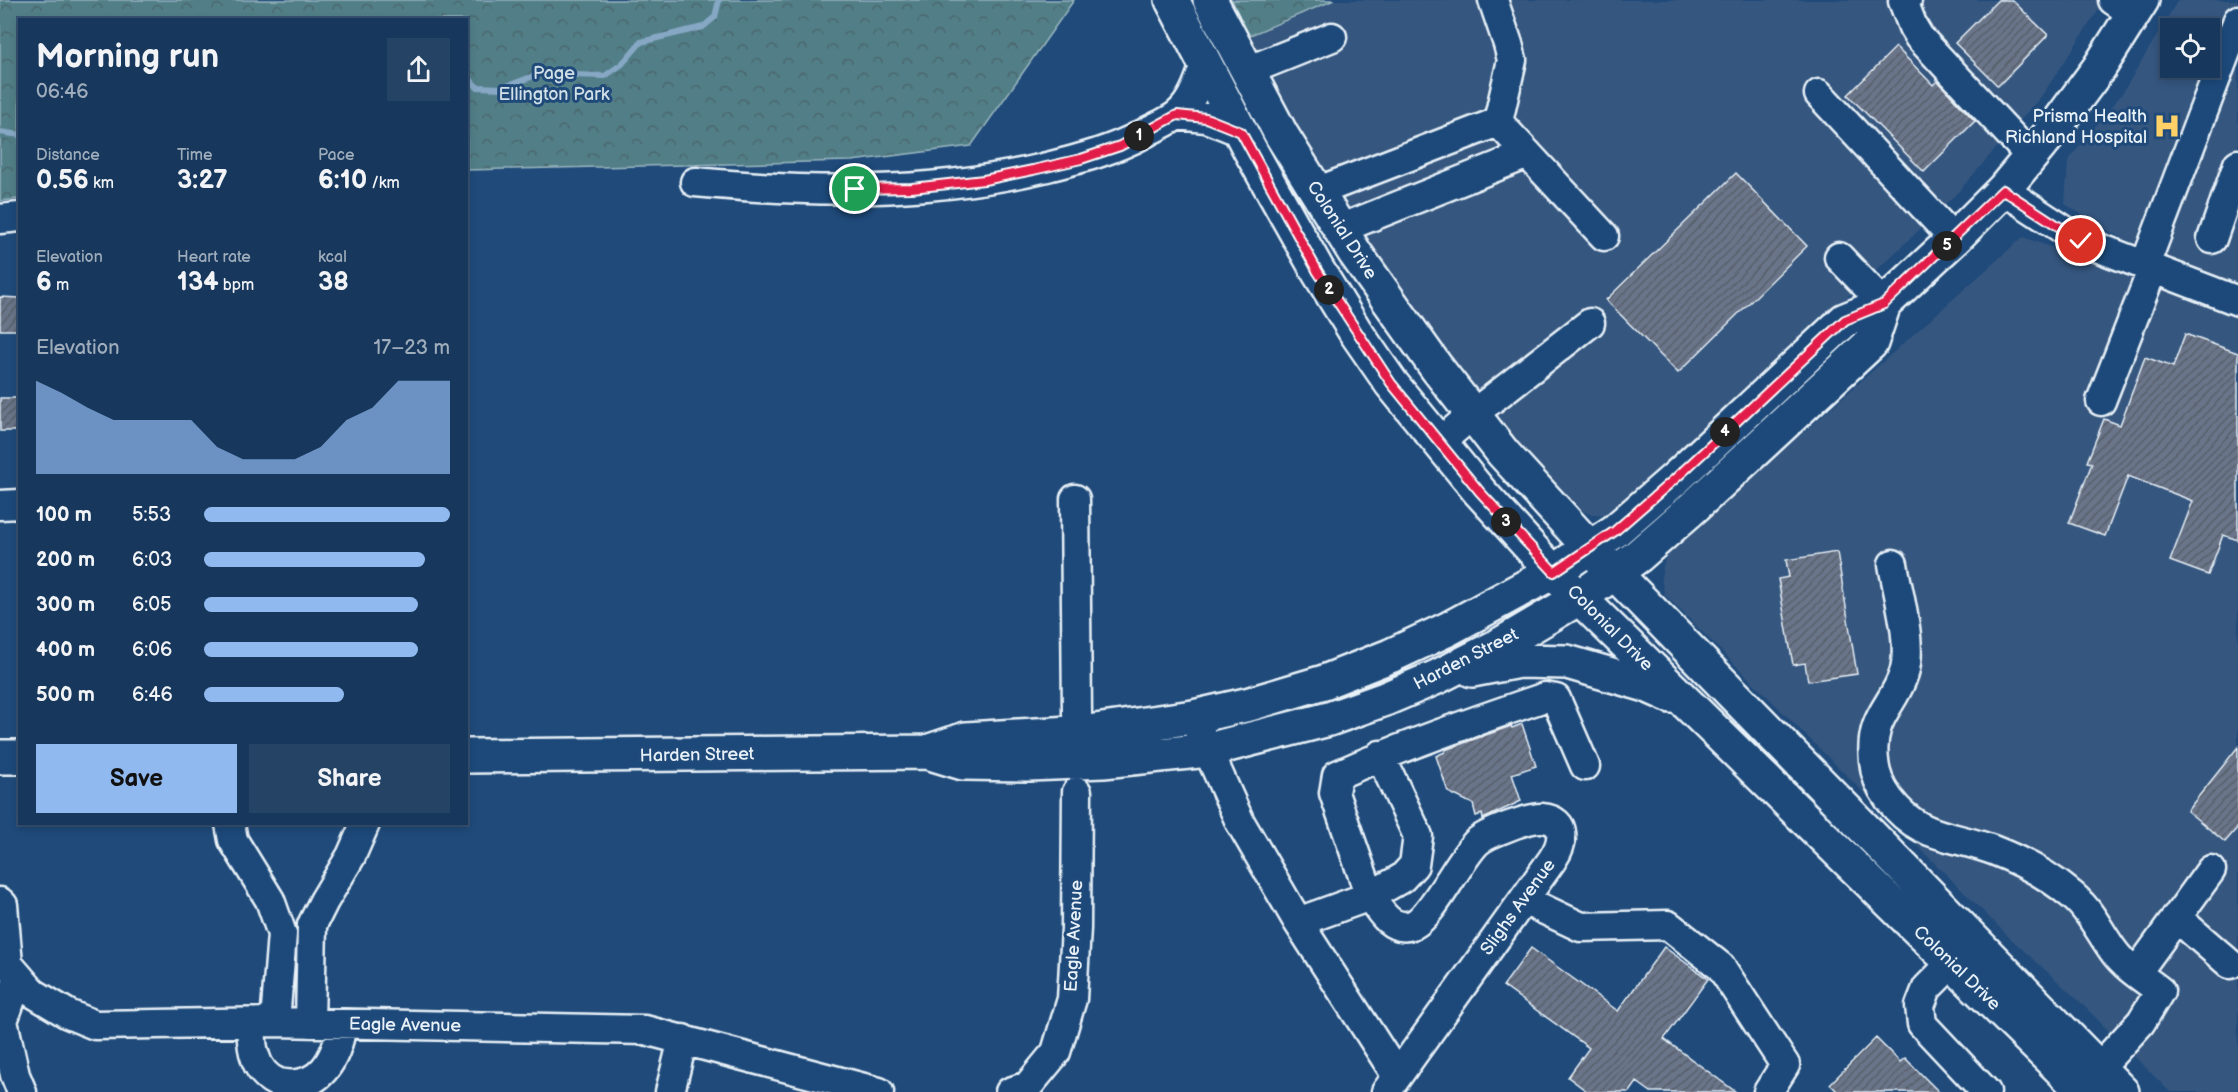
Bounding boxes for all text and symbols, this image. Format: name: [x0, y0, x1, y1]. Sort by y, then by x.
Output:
map controls: [2160, 18, 2220, 78]
button: locate: [2160, 18, 2220, 78]
text: Morning run: [36, 37, 219, 77]
button: share: [387, 38, 450, 101]
park label: Page Ellington Park: [499, 63, 610, 105]
text: 06:46: [36, 80, 88, 104]
place label: Prisma Health Richland Hospital: [2005, 106, 2147, 148]
hospital icon: Prisma Health Richland Hospital: [2152, 111, 2182, 141]
pin: 1: [1124, 121, 1154, 151]
text: 1: [1136, 126, 1142, 145]
text: Distance: [36, 146, 100, 165]
text: Time: [177, 146, 212, 165]
text: Pace: [318, 146, 354, 165]
pin: [829, 163, 880, 214]
text: 0.56: [36, 165, 89, 196]
text: 3:27: [177, 165, 228, 196]
text: 6:10: [318, 165, 367, 196]
icon: arrive: [838, 172, 871, 205]
text: km: [89, 174, 114, 193]
text: /km: [367, 174, 400, 193]
street label: Colonial Drive: [1302, 177, 1382, 283]
pin: [2055, 215, 2106, 266]
icon: check: [2064, 224, 2097, 257]
pin: 5: [1932, 231, 1962, 261]
text: 5: [1942, 236, 1952, 255]
text: Elevation: [36, 248, 103, 267]
text: Heart rate: [177, 248, 251, 267]
text: kcal: [318, 248, 347, 267]
text: 6: [36, 267, 52, 298]
text: 134: [177, 267, 218, 298]
text: 38: [318, 267, 349, 298]
pin: 2: [1314, 275, 1344, 305]
text: m: [52, 276, 69, 295]
text: bpm: [218, 276, 254, 295]
text: 2: [1324, 280, 1334, 299]
text: Elevation: [36, 336, 119, 360]
text: 17–23 m: [374, 336, 450, 360]
pin: 4: [1710, 417, 1740, 447]
text: 4: [1720, 422, 1730, 441]
text: 100 m: [36, 503, 92, 527]
text: 5:53: [132, 503, 171, 527]
pin: 3: [1491, 507, 1521, 537]
text: 3: [1501, 512, 1511, 531]
text: 200 m: [36, 548, 95, 572]
text: 6:03: [132, 548, 172, 572]
street label: Colonial Drive: [1563, 581, 1658, 676]
text: 300 m: [36, 593, 95, 617]
text: 6:05: [132, 593, 171, 617]
street label: Harden Street: [1410, 623, 1522, 694]
text: 400 m: [36, 638, 95, 662]
text: 6:06: [132, 638, 172, 662]
text: 500 m: [36, 683, 95, 707]
text: 6:46: [132, 683, 173, 707]
street label: Harden Street: [640, 743, 755, 766]
button: Save: [36, 744, 237, 813]
button: Share: [249, 744, 450, 813]
street label: Slighs Avenue: [1476, 855, 1560, 959]
street label: Eagle Avenue: [1061, 879, 1087, 993]
street label: Colonial Drive: [1909, 921, 2005, 1015]
street label: Eagle Avenue: [349, 1014, 462, 1036]

